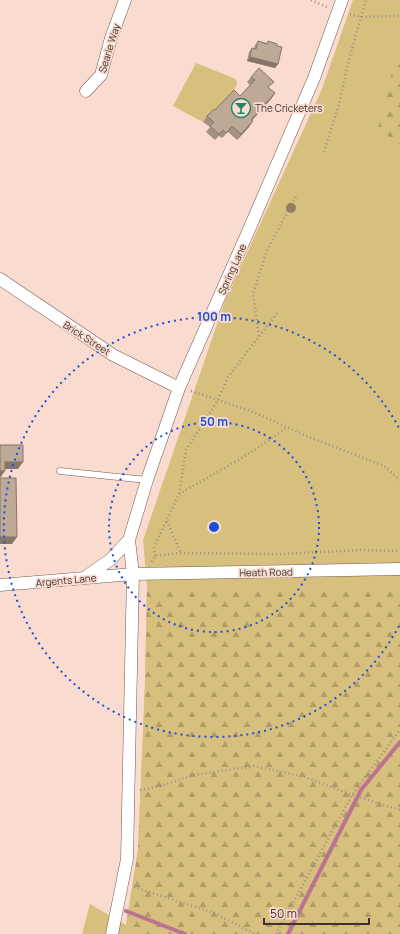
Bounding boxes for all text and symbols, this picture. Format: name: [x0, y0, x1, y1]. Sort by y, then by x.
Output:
street label: Searle Way: [95, 21, 123, 74]
bar icon: The Cricketers: [230, 97, 252, 119]
place label: The Cricketers: [255, 101, 322, 115]
street label: Spring Lane: [215, 241, 249, 297]
text: 100 m: [197, 308, 231, 325]
street label: Brick Street: [61, 317, 113, 359]
text: 50 m: [200, 413, 228, 430]
centre of rings: [207, 520, 221, 534]
street label: Heath Road: [239, 565, 293, 579]
street label: Argents Lane: [35, 570, 97, 590]
scale bar: [264, 900, 369, 926]
text: 50 m: [270, 905, 297, 922]

